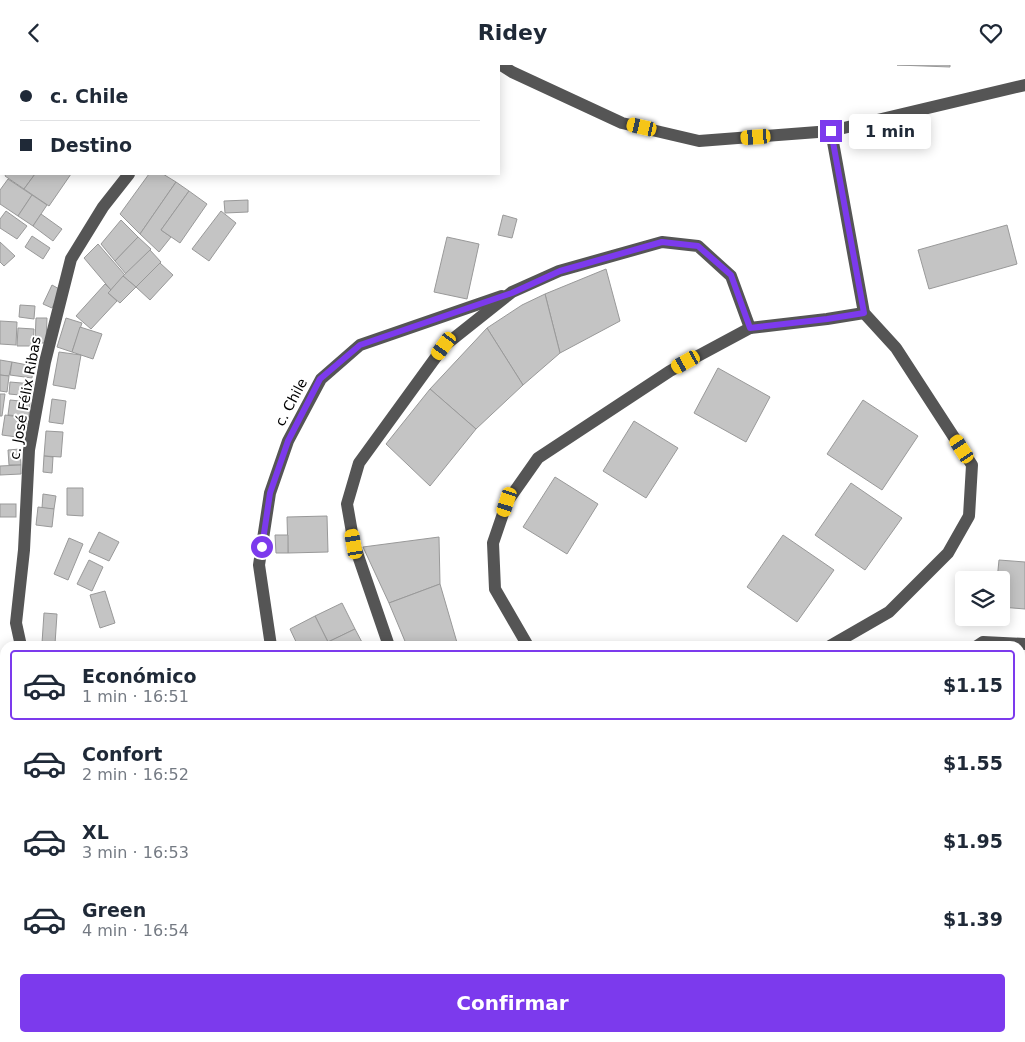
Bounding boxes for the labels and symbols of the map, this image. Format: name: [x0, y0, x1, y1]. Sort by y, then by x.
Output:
callout: 1 min: [848, 113, 931, 149]
car: [625, 116, 658, 138]
route end: [820, 120, 842, 142]
car: [740, 128, 771, 146]
car: [429, 329, 458, 363]
street label: c. José Félix Ribas: [6, 335, 44, 461]
car: [669, 348, 702, 376]
street label: c. Chile: [272, 375, 310, 429]
car: [947, 432, 976, 466]
car: [495, 485, 518, 519]
car: [344, 528, 363, 560]
route start: [251, 536, 273, 558]

